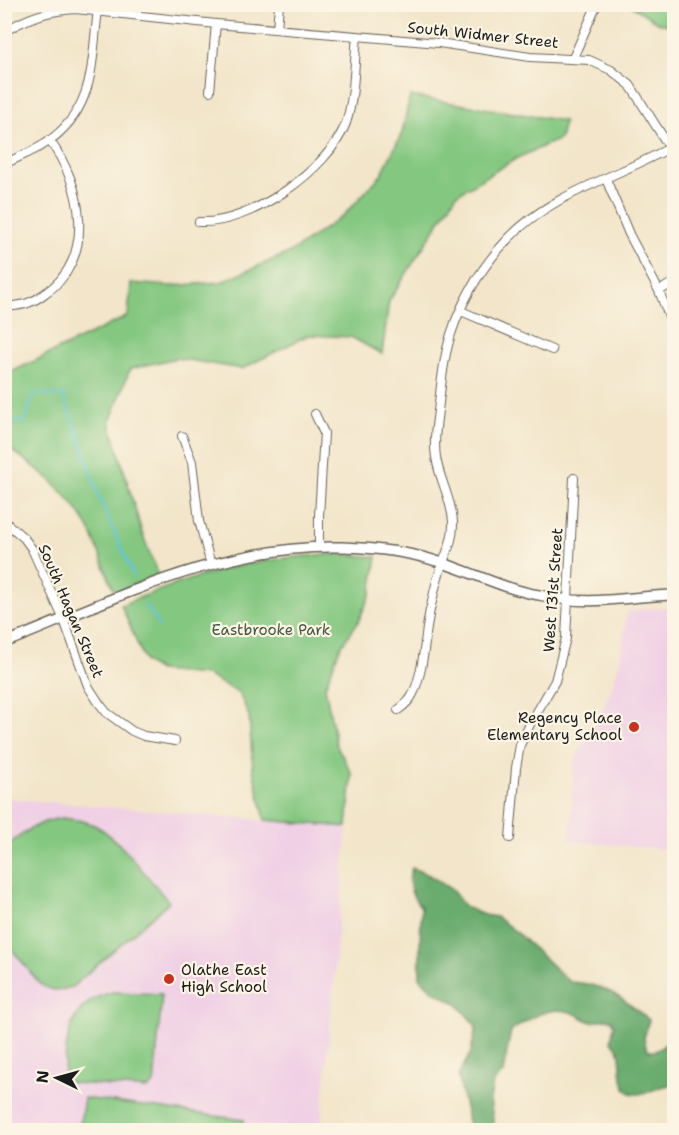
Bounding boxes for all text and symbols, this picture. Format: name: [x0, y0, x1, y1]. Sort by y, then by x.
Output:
street label: South Widmer Street: [406, 17, 560, 53]
street label: West 131st Street: [539, 527, 567, 653]
street label: South Hagan Street: [34, 541, 108, 681]
park label: Eastbrooke Park: [212, 620, 330, 640]
place label: Regency Place Elementary School: [487, 708, 622, 745]
marker: Regency Place Elementary School: [627, 720, 641, 734]
place label: Olathe East High School: [181, 960, 267, 997]
marker: Olathe East High School: [162, 972, 176, 986]
north arrow: [27, 1048, 87, 1108]
text: N: [32, 1070, 54, 1084]

